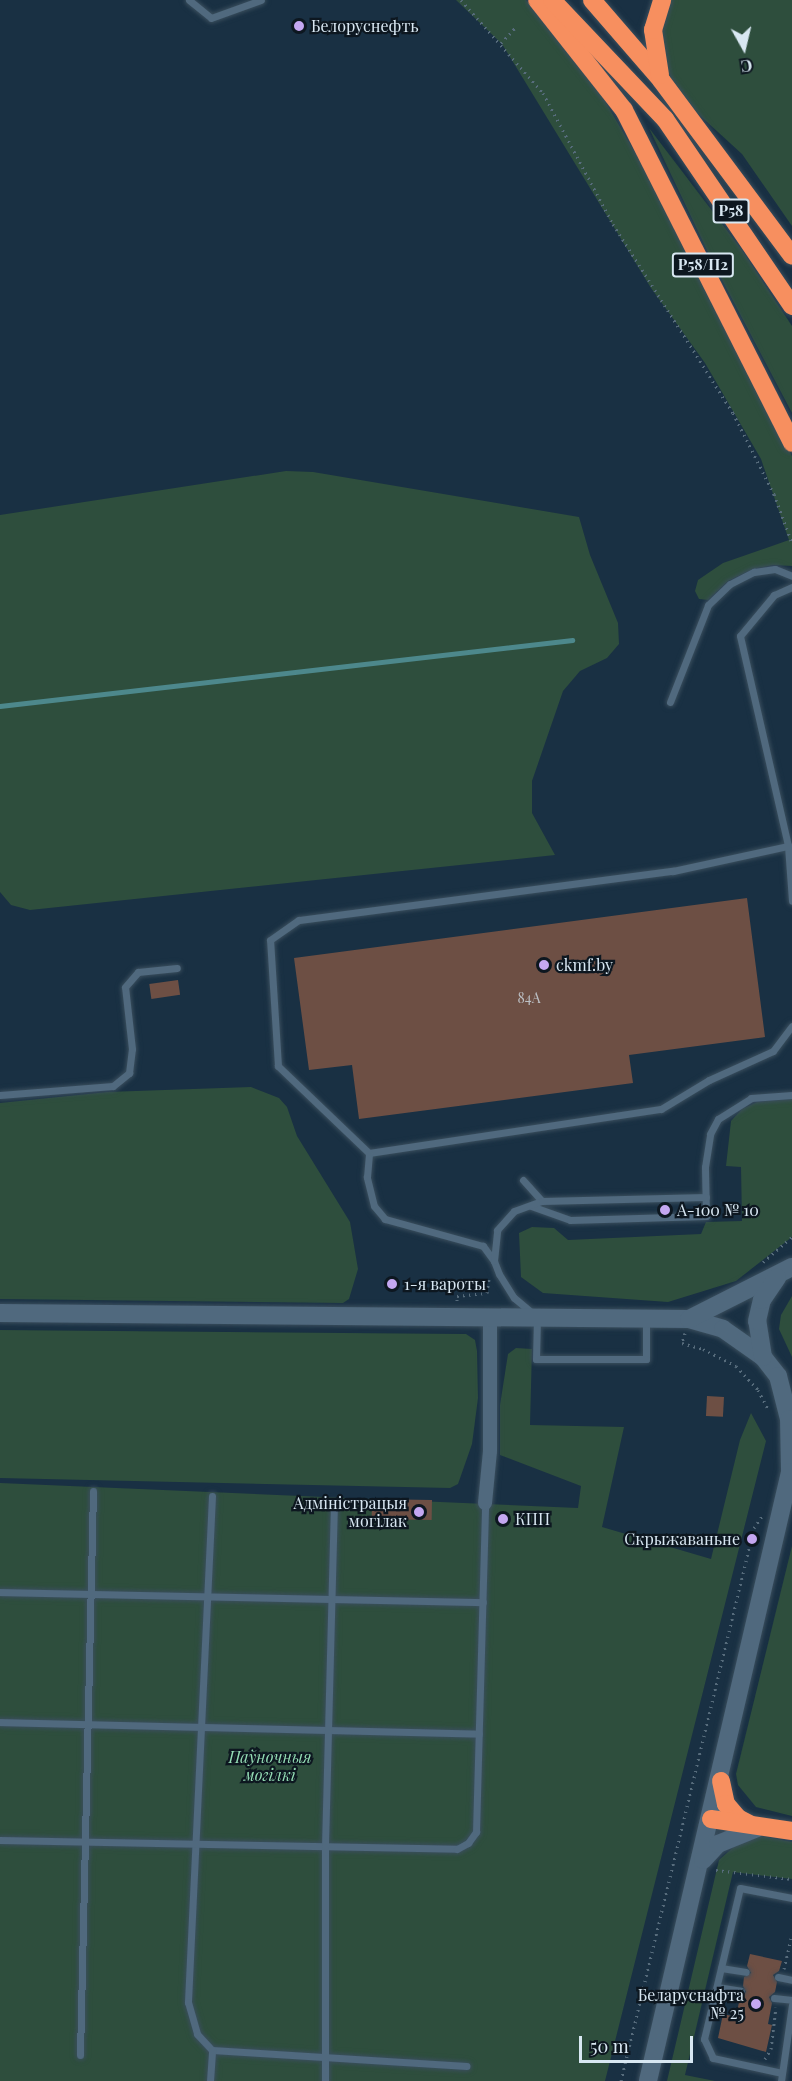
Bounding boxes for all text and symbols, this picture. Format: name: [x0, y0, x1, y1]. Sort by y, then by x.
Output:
place label: Белоруснефть: [311, 16, 419, 36]
north arrow: [714, 18, 774, 78]
marker: Белоруснефть: [292, 19, 306, 33]
text: С: [740, 55, 754, 78]
road number: Р58: [712, 199, 750, 223]
road number: Р58/П2: [672, 253, 734, 277]
place label: ckmf.by: [556, 955, 613, 975]
marker: ckmf.by: [537, 958, 551, 972]
house number: 84А: [517, 990, 541, 1006]
place label: А-100 № 10: [677, 1200, 759, 1220]
marker: А-100 № 10: [658, 1203, 672, 1217]
place label: 1-я вароты: [404, 1274, 486, 1294]
marker: 1-я вароты: [385, 1277, 399, 1291]
place label: Адміністрацыя могілак: [294, 1493, 407, 1531]
marker: Адміністрацыя могілак: [412, 1505, 426, 1519]
place label: КПП: [515, 1509, 550, 1529]
marker: КПП: [496, 1512, 510, 1526]
place label: Скрыжаваньне: [624, 1529, 740, 1549]
marker: Скрыжаваньне: [745, 1532, 759, 1546]
park label: Паўночныя могілкі: [228, 1747, 312, 1785]
place label: Беларуснафта № 25: [638, 1985, 744, 2023]
marker: Беларуснафта № 25: [749, 1997, 763, 2011]
scale bar: [582, 2024, 696, 2062]
text: 50 m: [590, 2034, 629, 2058]

